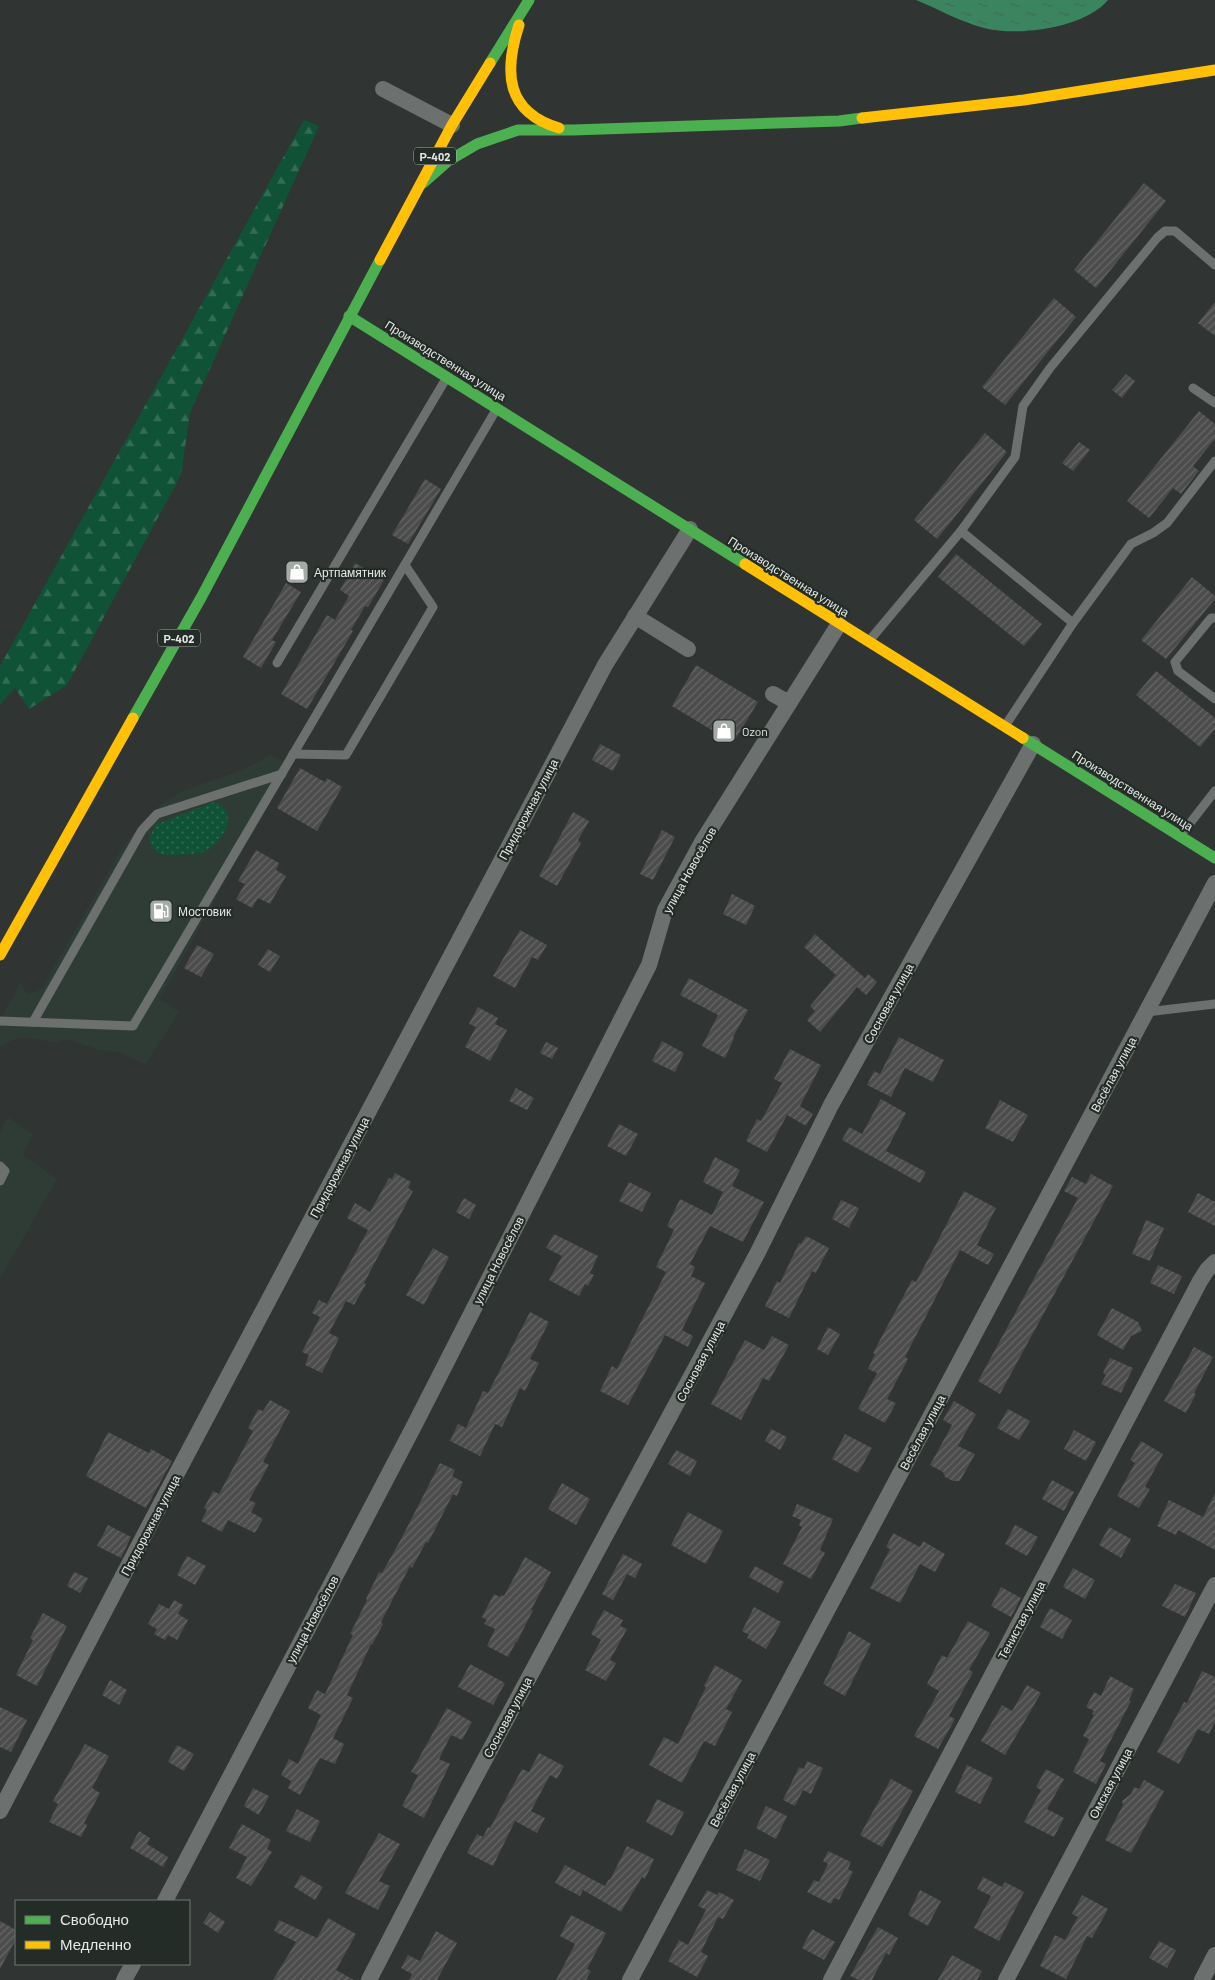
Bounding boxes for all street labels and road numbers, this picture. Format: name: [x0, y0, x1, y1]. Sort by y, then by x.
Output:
road number: Р-402: [414, 148, 456, 164]
street label: Производственная улица: [382, 317, 509, 404]
street label: Производственная улица: [725, 533, 852, 620]
road number: Р-402: [158, 630, 200, 646]
street label: Производственная улица: [1069, 747, 1196, 834]
street label: Придорожная улица: [496, 756, 562, 862]
street label: улица Новосёлов: [659, 824, 719, 916]
street label: Сосновая улица: [860, 960, 917, 1046]
street label: Весёлая улица: [1087, 1034, 1140, 1114]
street label: Придорожная улица: [307, 1114, 373, 1220]
street label: улица Новосёлов: [470, 1214, 527, 1307]
street label: Сосновая улица: [673, 1318, 728, 1404]
street label: Весёлая улица: [896, 1392, 949, 1472]
street label: Придорожная улица: [118, 1472, 184, 1578]
street label: улица Новосёлов: [283, 1573, 342, 1665]
street label: Тенистая улица: [994, 1578, 1049, 1662]
street label: Сосновая улица: [480, 1674, 535, 1760]
street label: Омская улица: [1086, 1745, 1135, 1821]
street label: Весёлая улица: [706, 1749, 759, 1829]

